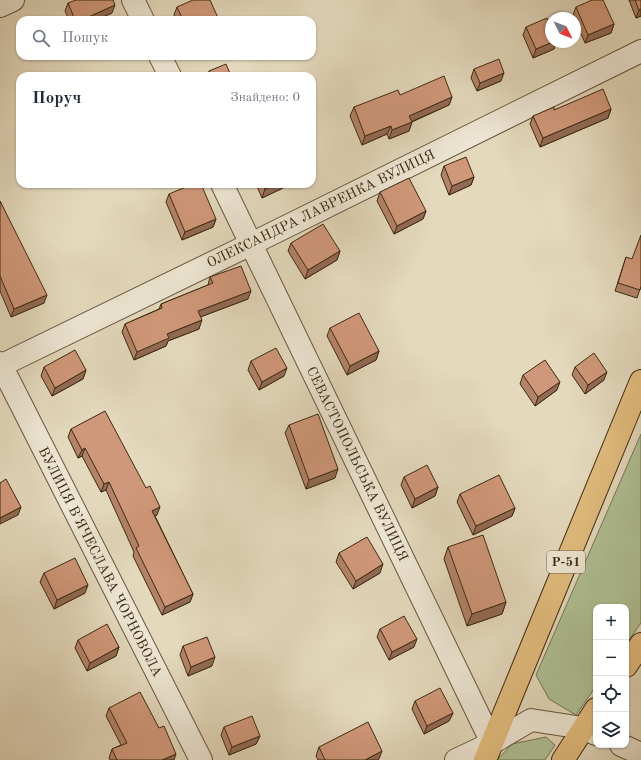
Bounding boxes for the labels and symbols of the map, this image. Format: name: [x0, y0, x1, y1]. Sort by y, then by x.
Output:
north arrow: [545, 12, 581, 48]
street label: ОЛЕКСАНДРА ЛАВРЕНКА ВУЛИЦЯ: [205, 147, 437, 271]
street label: СЕВАСТОПОЛЬСЬКА ВУЛИЦЯ: [304, 365, 410, 563]
street label: ВУЛИЦЯ В’ЯЧЕСЛАВА ЧОРНОВОЛА: [36, 445, 164, 679]
road number: Р-51: [547, 551, 585, 573]

